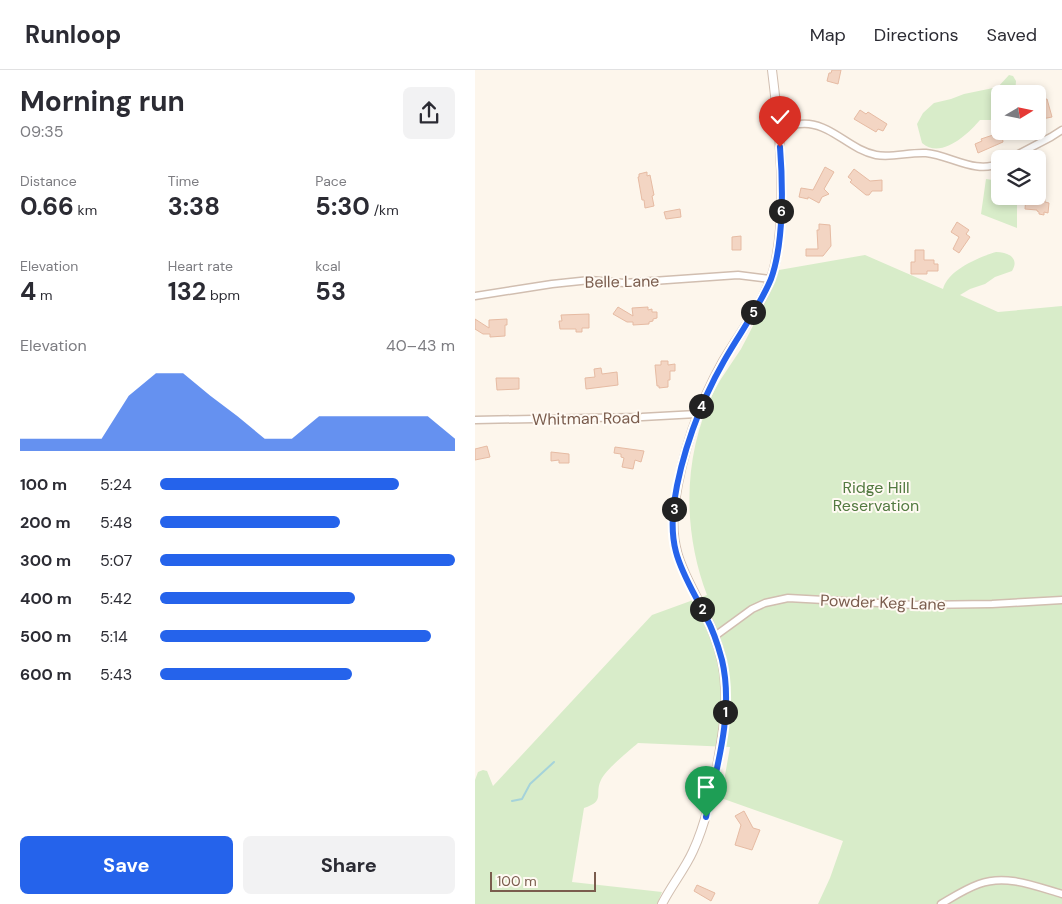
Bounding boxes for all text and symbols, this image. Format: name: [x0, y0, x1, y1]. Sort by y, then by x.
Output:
text: Runloop: [25, 19, 121, 50]
text: Map: [810, 23, 846, 47]
text: Directions: [874, 23, 959, 47]
text: Saved: [987, 23, 1037, 47]
text: Morning run: [20, 83, 185, 120]
north arrow: [991, 85, 1046, 140]
map controls: [991, 85, 1046, 205]
button: share: [403, 87, 455, 139]
pin: [759, 96, 801, 147]
icon: check: [766, 103, 794, 131]
text: 09:35: [20, 121, 63, 142]
button: layers: [991, 150, 1046, 205]
text: Distance: [20, 172, 77, 190]
text: Time: [168, 172, 199, 190]
text: Pace: [315, 172, 347, 190]
text: 0.66: [20, 190, 74, 223]
text: 3:38: [168, 190, 220, 223]
text: 5:30: [315, 190, 370, 223]
pin: 6: [769, 198, 793, 224]
text: km: [74, 201, 97, 219]
text: /km: [370, 201, 399, 219]
text: 6: [777, 202, 786, 220]
text: Elevation: [20, 257, 78, 275]
text: Heart rate: [168, 257, 233, 275]
text: kcal: [315, 257, 341, 275]
street label: Belle Lane: [585, 270, 659, 293]
text: 4: [20, 275, 36, 308]
text: 132: [168, 275, 206, 308]
text: 53: [315, 275, 346, 308]
text: m: [36, 286, 52, 304]
text: bpm: [206, 286, 240, 304]
pin: 5: [741, 300, 765, 324]
text: 5: [749, 303, 758, 321]
text: Elevation: [20, 335, 87, 356]
text: 40–43 m: [386, 335, 455, 356]
pin: 4: [689, 394, 713, 418]
text: 4: [697, 397, 706, 415]
street label: Whitman Road: [532, 407, 640, 430]
text: 100 m: [20, 474, 67, 495]
text: 5:24: [100, 474, 132, 495]
park label: Ridge Hill Reservation: [833, 477, 919, 516]
pin: 3: [661, 496, 687, 522]
text: 3: [670, 500, 679, 518]
text: 200 m: [20, 512, 71, 533]
text: 5:48: [100, 512, 132, 533]
text: 300 m: [20, 550, 71, 571]
text: 5:07: [100, 550, 132, 571]
text: 400 m: [20, 588, 72, 609]
text: 5:42: [100, 588, 132, 609]
street label: Powder Keg Lane: [820, 590, 946, 615]
pin: 2: [689, 596, 715, 622]
text: 2: [698, 600, 707, 618]
text: 500 m: [20, 626, 71, 647]
text: 5:14: [100, 626, 128, 647]
text: 600 m: [20, 664, 72, 685]
text: 5:43: [100, 664, 132, 685]
pin: 1: [713, 700, 737, 724]
text: 1: [723, 703, 728, 721]
pin: [685, 766, 727, 817]
icon: arrive: [692, 773, 720, 801]
button: Save: [20, 836, 233, 894]
button: Share: [243, 836, 455, 894]
scale bar: [490, 869, 596, 892]
text: 100 m: [497, 872, 537, 890]

